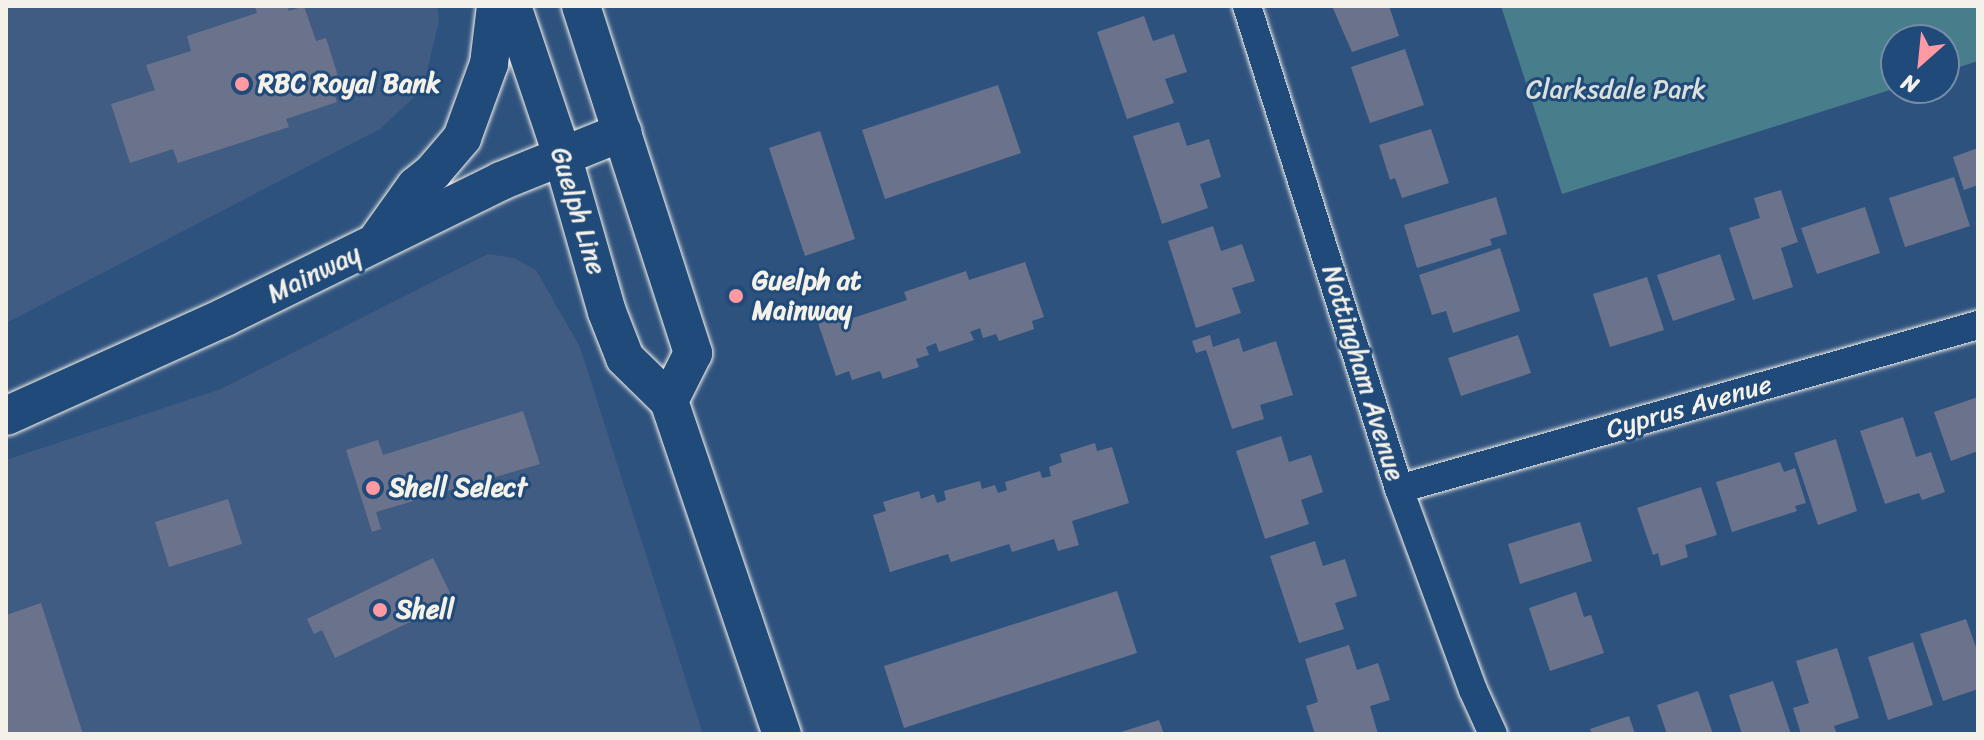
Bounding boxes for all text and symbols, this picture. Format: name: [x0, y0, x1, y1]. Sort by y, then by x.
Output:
north arrow: [1880, 24, 1960, 104]
text: N: [1894, 63, 1925, 105]
place label: RBC Royal Bank: [258, 68, 440, 100]
park label: Clarksdale Park: [1526, 74, 1706, 106]
marker: RBC Royal Bank: [233, 75, 251, 93]
street label: Guelph Line: [544, 144, 612, 278]
street label: Mainway: [262, 238, 366, 310]
street label: Nottingham Avenue: [1315, 262, 1411, 484]
place label: Guelph at Mainway: [752, 265, 861, 326]
marker: Guelph at Mainway: [727, 287, 745, 305]
street label: Cyprus Avenue: [1603, 369, 1775, 445]
place label: Shell Select: [389, 472, 528, 504]
marker: Shell Select: [364, 479, 382, 497]
place label: Shell: [396, 594, 454, 626]
marker: Shell: [371, 601, 389, 619]

